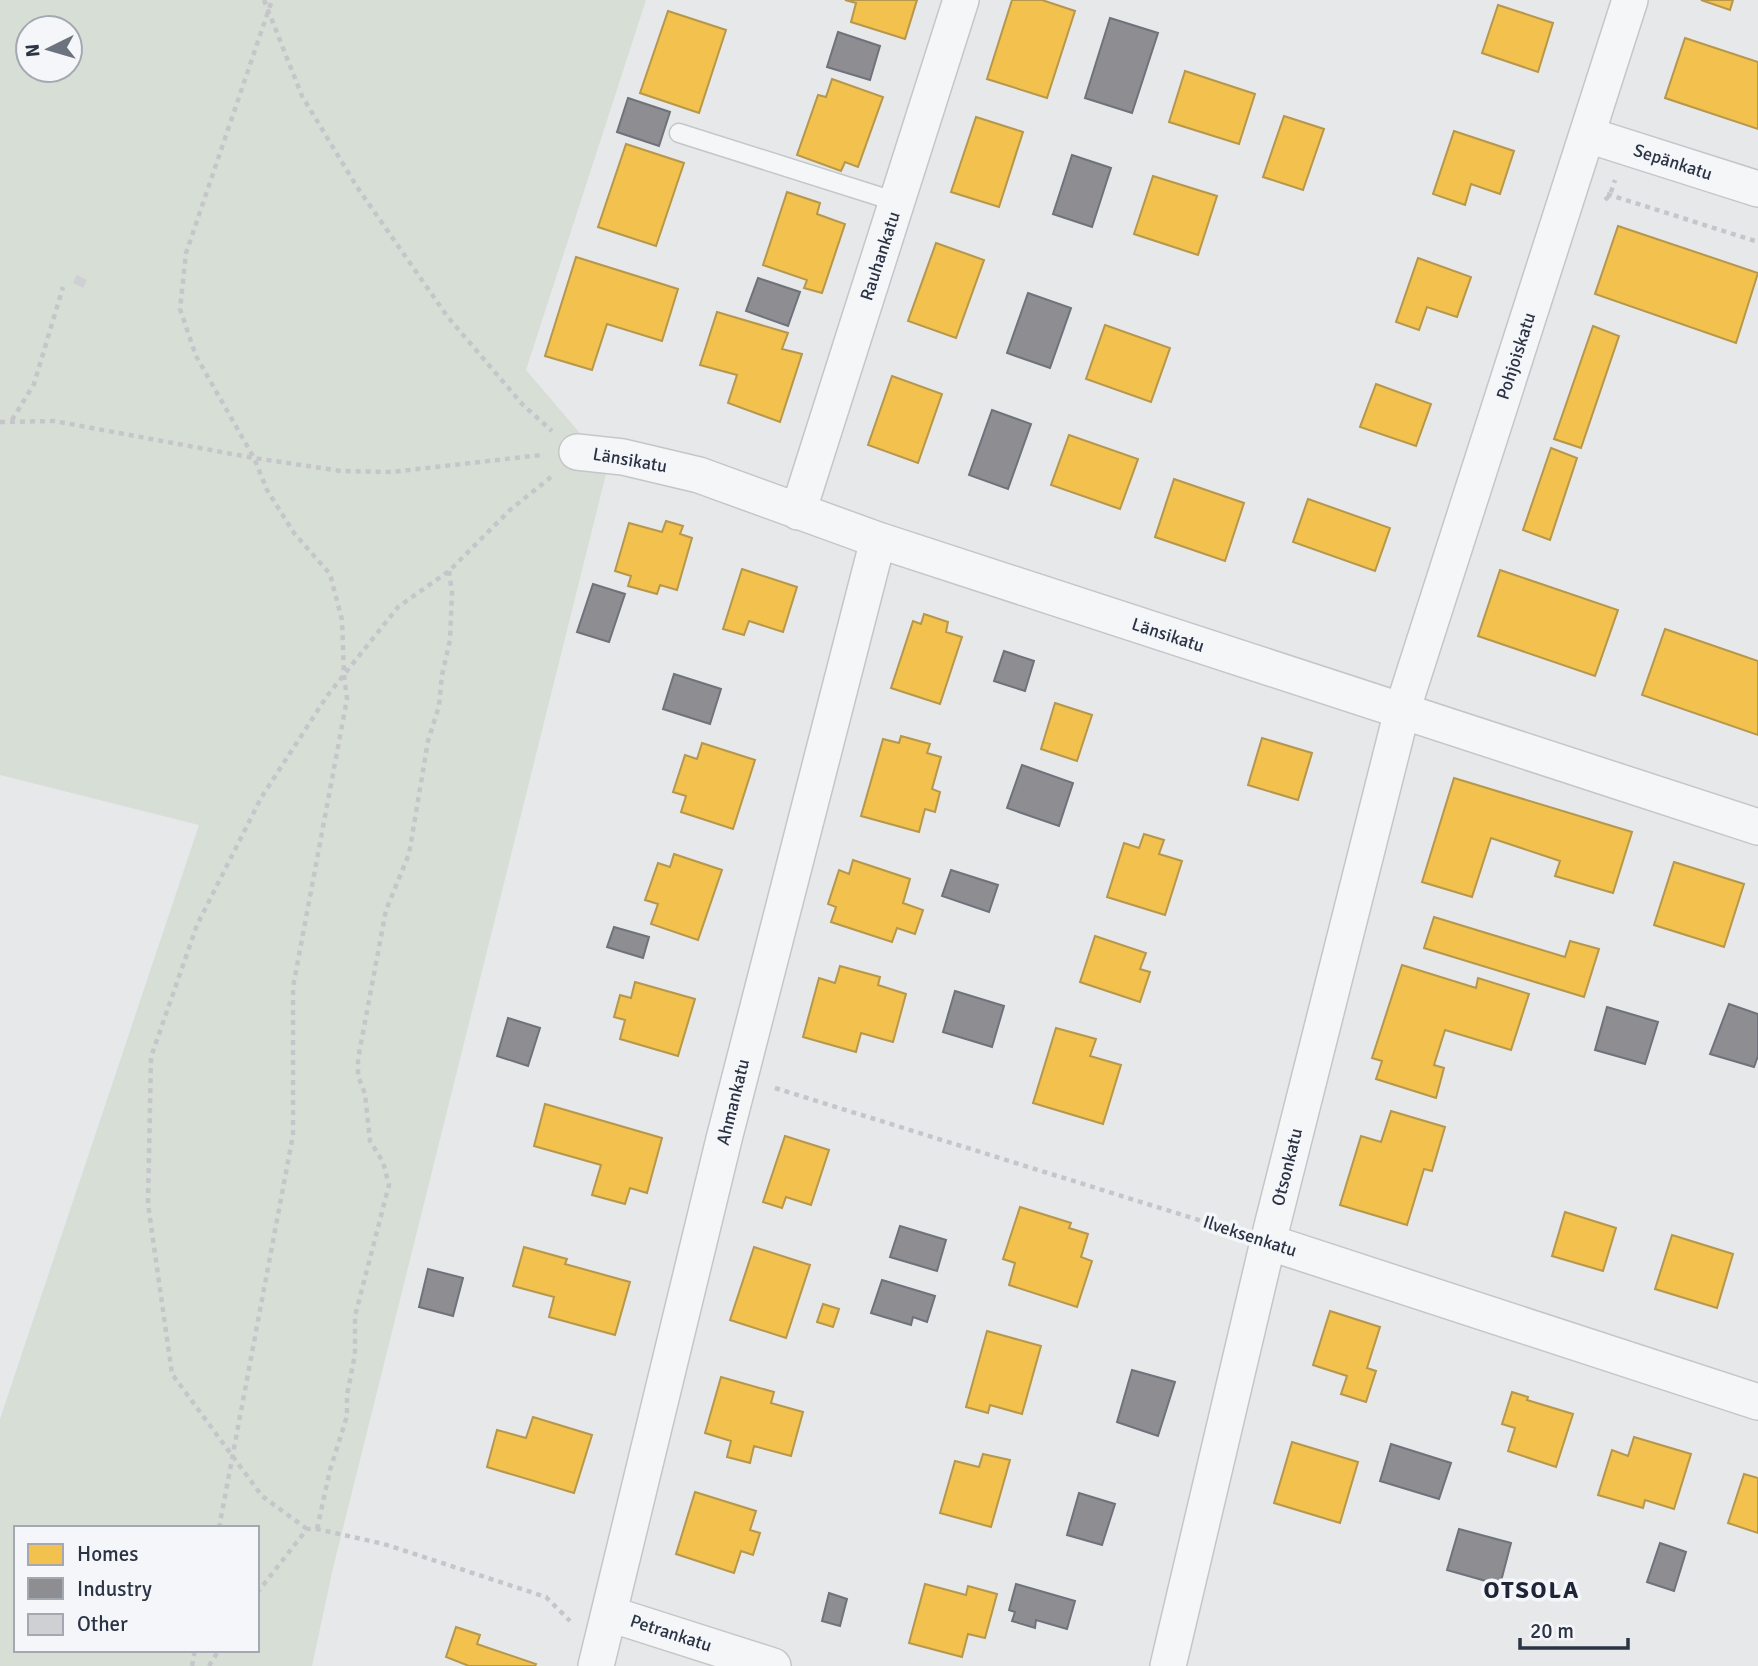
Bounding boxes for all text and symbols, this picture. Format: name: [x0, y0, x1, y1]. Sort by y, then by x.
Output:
north arrow: [14, 14, 84, 84]
text: N: [21, 43, 46, 58]
street label: Sepänkatu: [1631, 139, 1715, 185]
street label: Rauhankatu: [855, 209, 905, 303]
street label: Pohjoiskatu: [1492, 310, 1540, 402]
street label: Länsikatu: [591, 443, 669, 477]
street label: Länsikatu: [1129, 613, 1207, 657]
street label: Ahmankatu: [712, 1057, 754, 1147]
street label: Otsonkatu: [1267, 1126, 1307, 1208]
street label: Ilveksenkatu: [1200, 1211, 1300, 1261]
legend: [14, 1526, 259, 1652]
text: Homes: [77, 1541, 139, 1567]
district label: OTSOLA: [1484, 1575, 1580, 1605]
text: Industry: [77, 1576, 152, 1602]
scale bar: [1520, 1606, 1628, 1650]
street label: Petrankatu: [627, 1609, 715, 1657]
text: Other: [77, 1611, 128, 1637]
text: 20 m: [1530, 1618, 1574, 1644]

